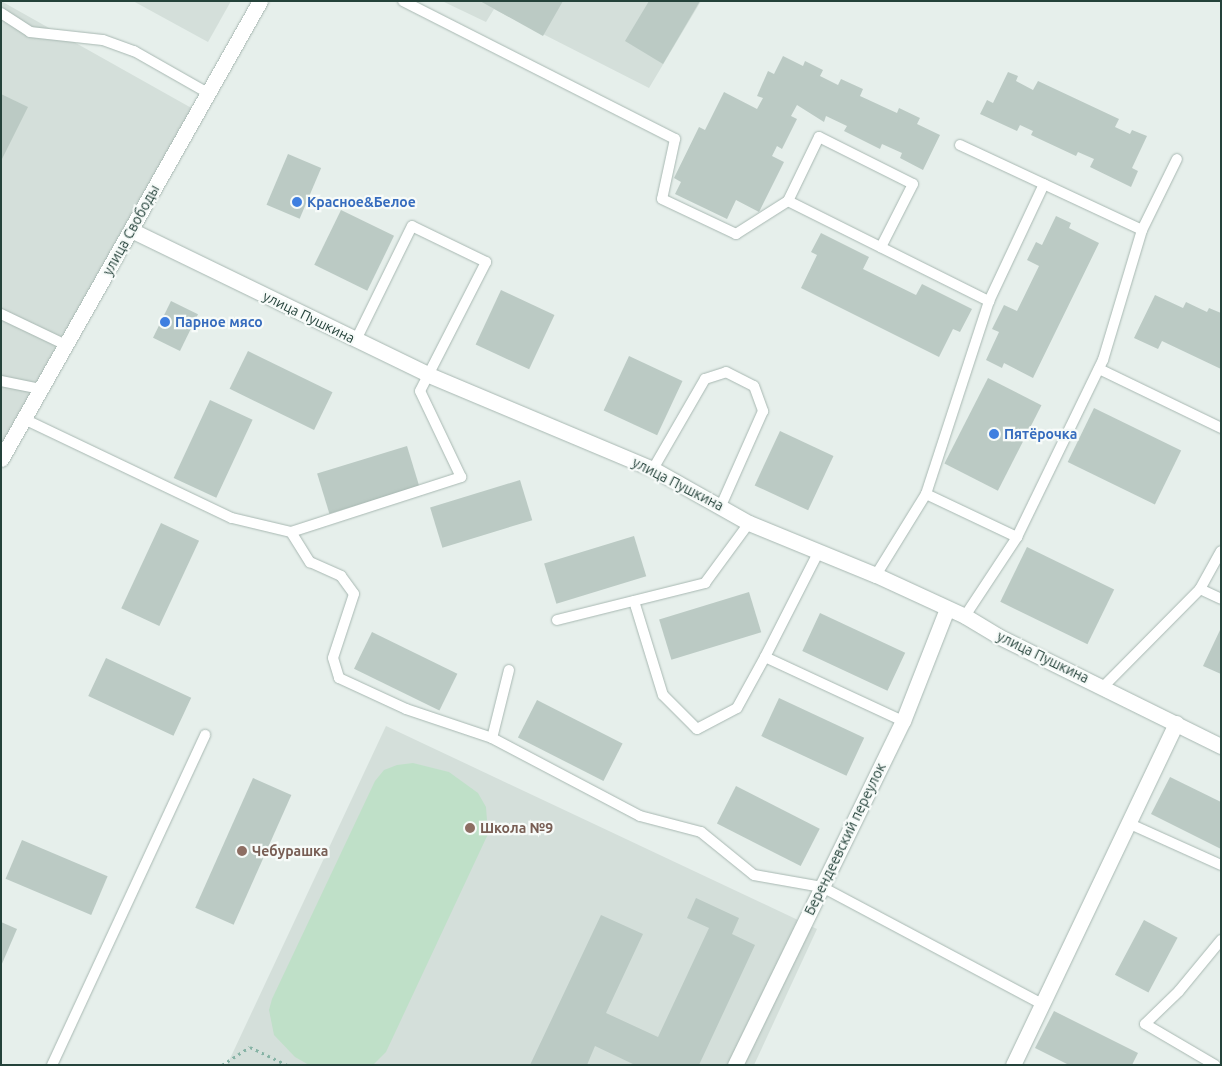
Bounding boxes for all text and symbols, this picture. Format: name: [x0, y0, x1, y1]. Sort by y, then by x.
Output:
street label: улица Свободы: [99, 182, 163, 278]
place label: Красное&Белое: [307, 194, 416, 210]
marker: Красное&Белое: [291, 196, 303, 208]
street label: улица Пушкина: [260, 287, 358, 347]
place label: Парное мясо: [175, 314, 263, 330]
marker: Парное мясо: [159, 316, 171, 328]
place label: Пятёрочка: [1004, 426, 1077, 442]
marker: Пятёрочка: [988, 428, 1000, 440]
street label: улица Пушкина: [630, 454, 726, 514]
street label: улица Пушкина: [994, 627, 1092, 687]
street label: Берендеевский переулок: [801, 760, 889, 918]
place label: Школа №9: [480, 820, 553, 836]
marker: Школа №9: [464, 822, 476, 834]
place label: Чебурашка: [252, 843, 328, 859]
marker: Чебурашка: [236, 845, 248, 857]

